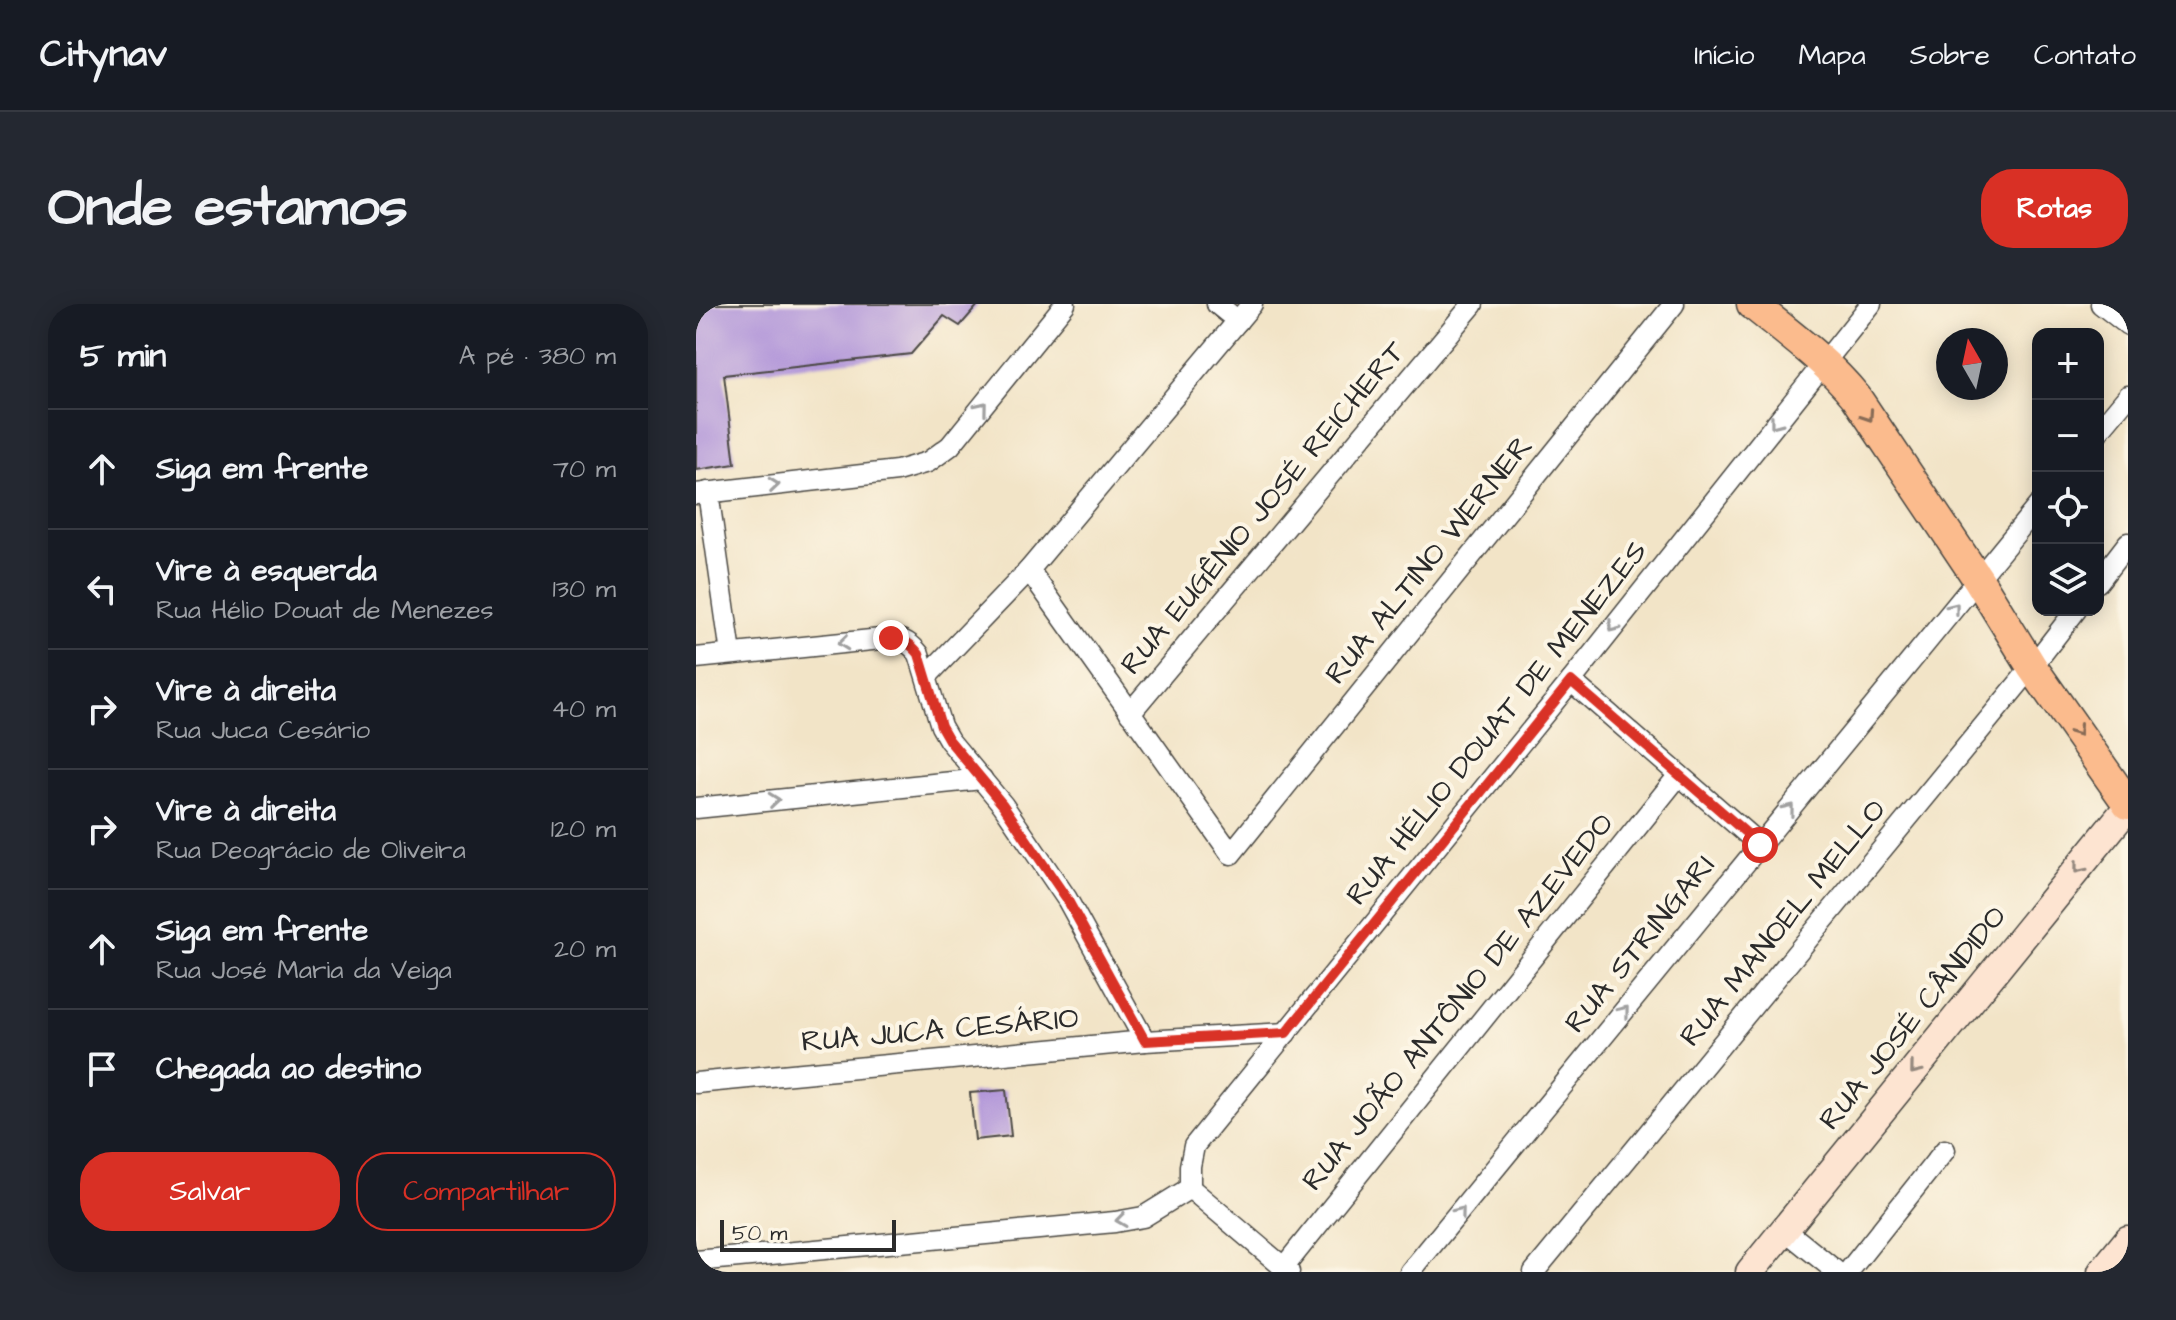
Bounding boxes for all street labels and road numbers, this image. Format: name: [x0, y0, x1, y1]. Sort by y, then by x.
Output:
street label: RUA EUGÊNIO JOSÉ REICHERT: [1111, 332, 1416, 684]
street label: RUA ALTINO WERNER: [1315, 427, 1543, 693]
street label: RUA HÉLIO DOUAT DE MENEZES: [1337, 532, 1657, 914]
street label: RUA MANOEL MELLO: [1670, 790, 1896, 1056]
street label: RUA JOÃO ANTÔNIO DE AZEVEDO: [1292, 804, 1624, 1200]
street label: RUA STRINGARI: [1555, 846, 1725, 1042]
street label: RUA JOSÉ CÂNDIDO: [1809, 897, 2017, 1139]
street label: RUA JUCA CESÁRIO: [800, 997, 1080, 1063]

